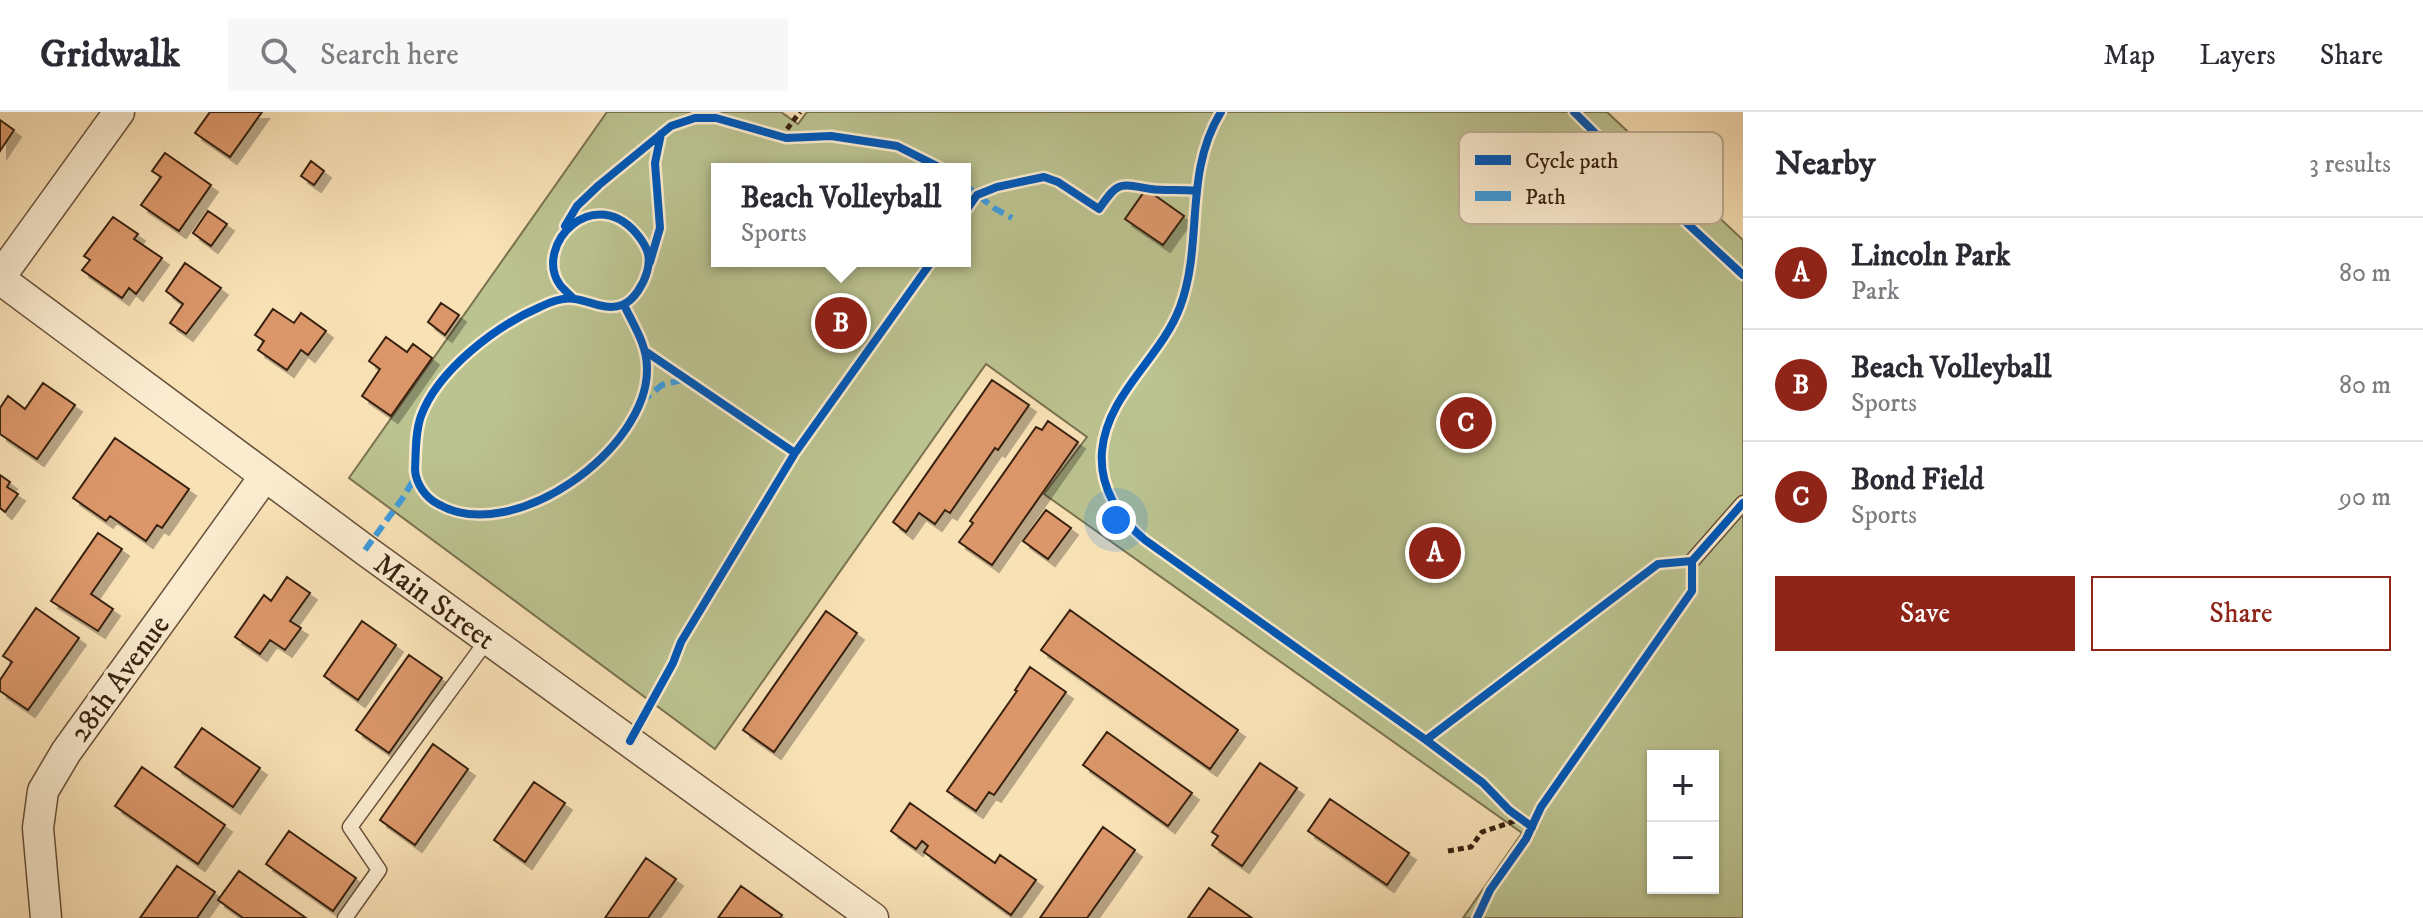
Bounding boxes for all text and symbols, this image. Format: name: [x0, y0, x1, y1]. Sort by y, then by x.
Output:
search box: [228, 19, 788, 91]
text: Gridwalk: [40, 31, 180, 79]
icon: search: [256, 33, 300, 77]
text: Search here: [320, 37, 459, 74]
text: Map: [2104, 38, 2155, 73]
text: Layers: [2199, 38, 2276, 73]
text: Share: [2320, 38, 2383, 73]
legend: [1459, 132, 1723, 224]
text: Nearby: [1775, 143, 1876, 185]
text: Cycle path: [1525, 148, 1619, 175]
text: 3 results: [2309, 148, 2391, 181]
popup: [711, 163, 971, 267]
text: Beach Volleyball: [741, 180, 941, 217]
text: Path: [1525, 184, 1566, 211]
text: Sports: [741, 217, 807, 250]
text: Lincoln Park: [1851, 238, 2010, 275]
text: A: [1793, 257, 1809, 290]
text: 80 m: [2339, 257, 2391, 290]
text: Park: [1851, 275, 1900, 308]
pin: B: [815, 293, 867, 353]
text: Beach Volleyball: [1851, 350, 2051, 387]
text: B: [1793, 369, 1809, 402]
text: 80 m: [2339, 369, 2391, 402]
text: Sports: [1851, 387, 1917, 420]
pin: C: [1440, 393, 1492, 453]
text: Bond Field: [1851, 462, 1984, 499]
text: C: [1792, 481, 1810, 514]
text: 90 m: [2339, 481, 2391, 514]
text: Sports: [1851, 499, 1917, 532]
your location: [1096, 500, 1136, 540]
pin: A: [1409, 523, 1461, 583]
street label: Main Street: [366, 546, 502, 659]
button: Save: [1775, 576, 2075, 651]
button: Share: [2091, 576, 2391, 651]
street label: 28th Avenue: [62, 608, 179, 750]
map controls: [1647, 750, 1719, 894]
button: +: [1647, 750, 1719, 822]
button: −: [1647, 822, 1719, 894]

